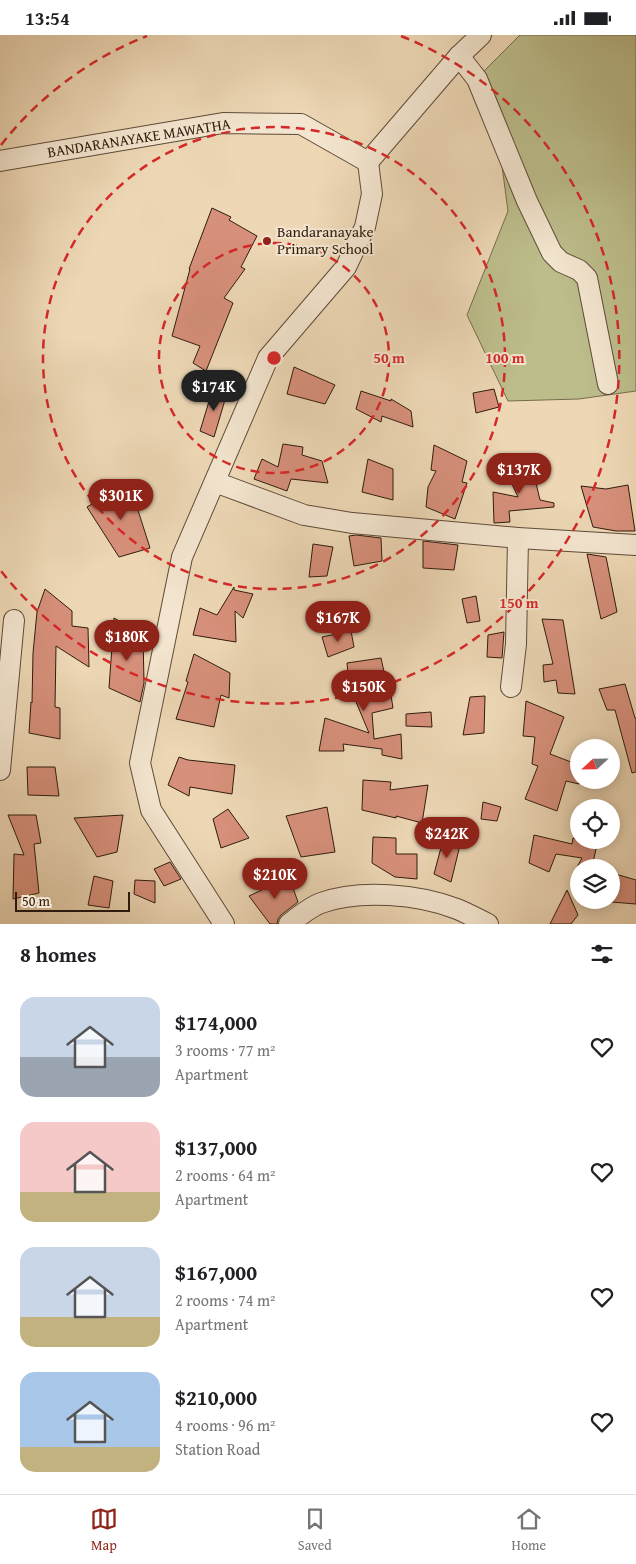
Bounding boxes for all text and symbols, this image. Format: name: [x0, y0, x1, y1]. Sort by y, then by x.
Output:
text: 13:54: [25, 4, 70, 32]
street label: BANDARANAYAKE MAWATHA: [46, 113, 232, 162]
place label: Bandaranayake Primary School: [277, 221, 373, 259]
marker: Bandaranayake Primary School: [261, 235, 273, 247]
text: 50 m: [373, 347, 405, 368]
text: 100 m: [485, 347, 525, 368]
centre of rings: [265, 349, 283, 367]
pin: $174K: [179, 369, 249, 412]
text: $174K: [192, 374, 236, 398]
pin: $137K: [484, 453, 554, 495]
text: $137K: [497, 457, 541, 481]
pin: $301K: [86, 479, 156, 521]
text: $301K: [99, 483, 143, 507]
text: 150 m: [499, 592, 539, 613]
pin: $167K: [303, 601, 373, 643]
text: $167K: [316, 605, 360, 629]
pin: $180K: [92, 619, 162, 662]
text: $180K: [105, 624, 149, 648]
pin: $150K: [329, 669, 399, 712]
text: $150K: [342, 674, 386, 698]
north arrow: [570, 739, 620, 789]
map controls: [570, 739, 620, 909]
button: locate: [570, 799, 620, 849]
pin: $242K: [412, 817, 482, 859]
text: $242K: [425, 821, 469, 845]
pin: $210K: [240, 857, 310, 900]
button: layers: [570, 859, 620, 909]
text: $210K: [253, 862, 297, 886]
scale bar: [15, 889, 130, 912]
text: 50 m: [22, 891, 50, 911]
text: 8 homes: [20, 939, 96, 970]
icon: filters: [588, 940, 616, 968]
text: $174,000: [175, 1007, 257, 1038]
icon: home: [60, 1017, 120, 1077]
icon: heart: [588, 1033, 616, 1061]
text: 3 rooms · 77 m²: [175, 1038, 275, 1062]
text: Apartment: [175, 1062, 248, 1086]
text: $137,000: [175, 1132, 257, 1163]
icon: home: [60, 1142, 120, 1202]
icon: heart: [588, 1158, 616, 1186]
text: 2 rooms · 64 m²: [175, 1163, 275, 1187]
text: Apartment: [175, 1187, 248, 1211]
text: $167,000: [175, 1257, 257, 1288]
icon: home: [60, 1267, 120, 1327]
icon: heart: [588, 1283, 616, 1311]
text: 2 rooms · 74 m²: [175, 1288, 275, 1312]
text: Apartment: [175, 1312, 248, 1336]
text: $210,000: [175, 1382, 257, 1413]
icon: home: [60, 1392, 120, 1452]
icon: heart: [588, 1408, 616, 1436]
text: 4 rooms · 96 m²: [175, 1413, 275, 1437]
text: Station Road: [175, 1437, 260, 1461]
tab: Map: [90, 1505, 118, 1555]
tab: Saved: [298, 1505, 332, 1555]
tab: Home: [512, 1505, 546, 1555]

